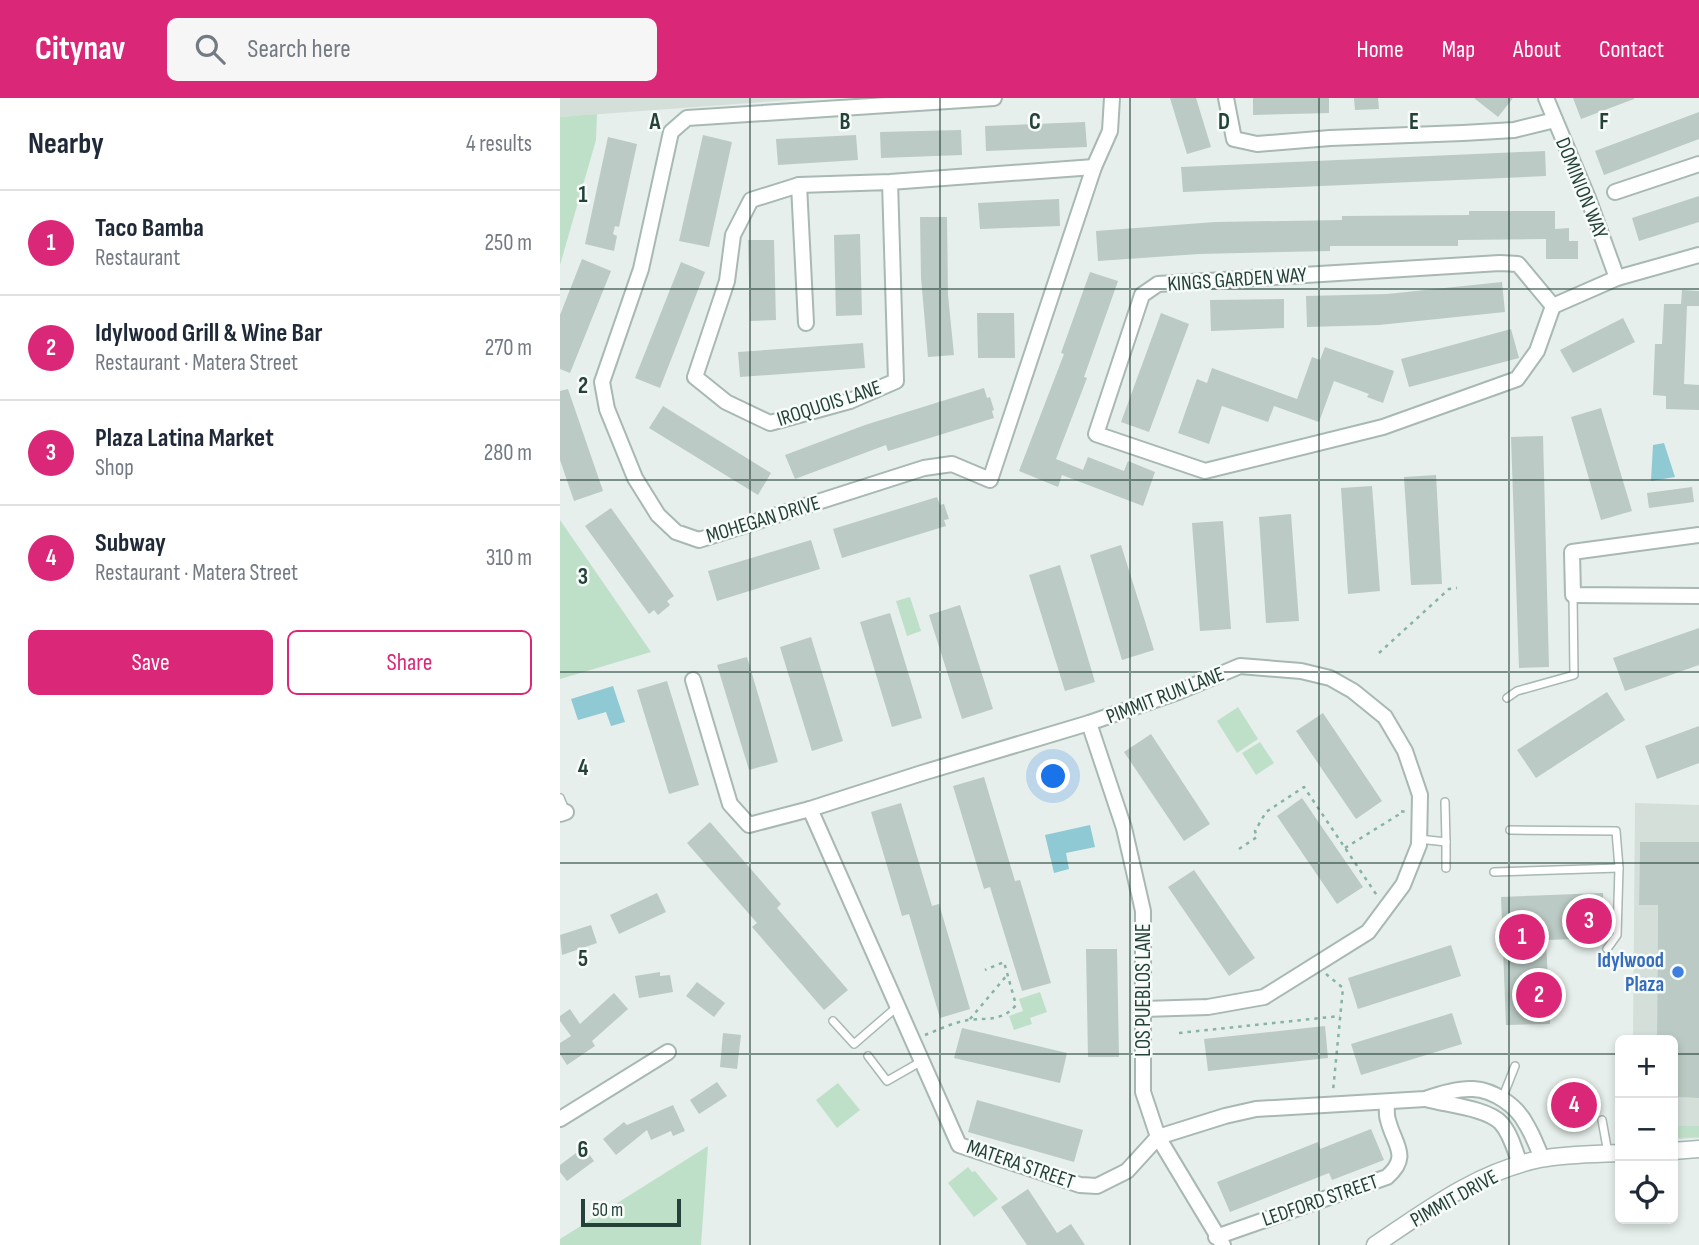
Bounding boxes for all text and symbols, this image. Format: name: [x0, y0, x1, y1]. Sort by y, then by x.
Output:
search box: [167, 18, 657, 81]
text: Citynav: [35, 29, 125, 69]
icon: search: [191, 30, 229, 68]
text: Search here: [247, 34, 351, 65]
text: Home: [1356, 35, 1404, 64]
text: Map: [1442, 35, 1475, 64]
text: About: [1513, 35, 1561, 64]
text: Contact: [1599, 35, 1664, 64]
text: A: [649, 108, 662, 136]
text: B: [840, 108, 851, 136]
text: C: [1029, 108, 1041, 136]
text: D: [1218, 108, 1230, 136]
text: E: [1409, 108, 1419, 136]
text: F: [1599, 108, 1609, 136]
text: Nearby: [28, 126, 104, 162]
text: 4 results: [466, 130, 532, 158]
street label: DOMINION WAY: [1550, 134, 1613, 243]
text: 1: [578, 181, 588, 209]
text: Taco Bamba: [95, 213, 204, 244]
text: 1: [46, 229, 56, 257]
text: 250 m: [485, 229, 532, 257]
text: Restaurant: [95, 244, 180, 272]
street label: KINGS GARDEN WAY: [1167, 262, 1308, 297]
text: Idylwood Grill & Wine Bar: [95, 318, 323, 349]
text: 2: [46, 334, 56, 362]
text: 270 m: [485, 334, 532, 362]
text: Restaurant · Matera Street: [95, 349, 298, 377]
text: 2: [578, 372, 588, 400]
street label: IROQUOIS LANE: [774, 375, 884, 432]
text: Plaza Latina Market: [95, 423, 274, 454]
text: 3: [46, 439, 56, 467]
text: 280 m: [484, 439, 532, 467]
text: Shop: [95, 454, 134, 482]
street label: MOHEGAN DRIVE: [703, 490, 823, 549]
text: Subway: [95, 528, 166, 559]
text: 4: [46, 544, 56, 572]
text: 310 m: [486, 544, 532, 572]
text: Restaurant · Matera Street: [95, 559, 298, 587]
text: 3: [578, 563, 588, 591]
button: Save: [28, 630, 273, 695]
button: Share: [287, 630, 532, 695]
street label: PIMMIT RUN LANE: [1103, 661, 1228, 729]
text: 4: [578, 754, 589, 782]
your location: [1036, 759, 1070, 793]
pin: 3: [1566, 895, 1612, 947]
pin: 1: [1499, 911, 1545, 963]
street label: LOS PUEBLOS LANE: [1131, 923, 1156, 1057]
text: 5: [578, 945, 588, 973]
place label: Idylwood Plaza: [1597, 948, 1664, 997]
marker: Idylwood Plaza: [1670, 964, 1686, 980]
pin: 2: [1516, 969, 1562, 1021]
map controls: [1615, 1035, 1678, 1224]
button: +: [1615, 1035, 1678, 1098]
pin: 4: [1551, 1079, 1597, 1131]
button: −: [1615, 1098, 1678, 1161]
street label: MATERA STREET: [964, 1134, 1079, 1195]
text: 6: [578, 1136, 588, 1164]
button: locate: [1615, 1161, 1678, 1224]
street label: PIMMIT DRIVE: [1406, 1164, 1503, 1233]
street label: LEDFORD STREET: [1259, 1169, 1382, 1232]
scale bar: [581, 1196, 681, 1228]
text: 50 m: [592, 1199, 623, 1222]

